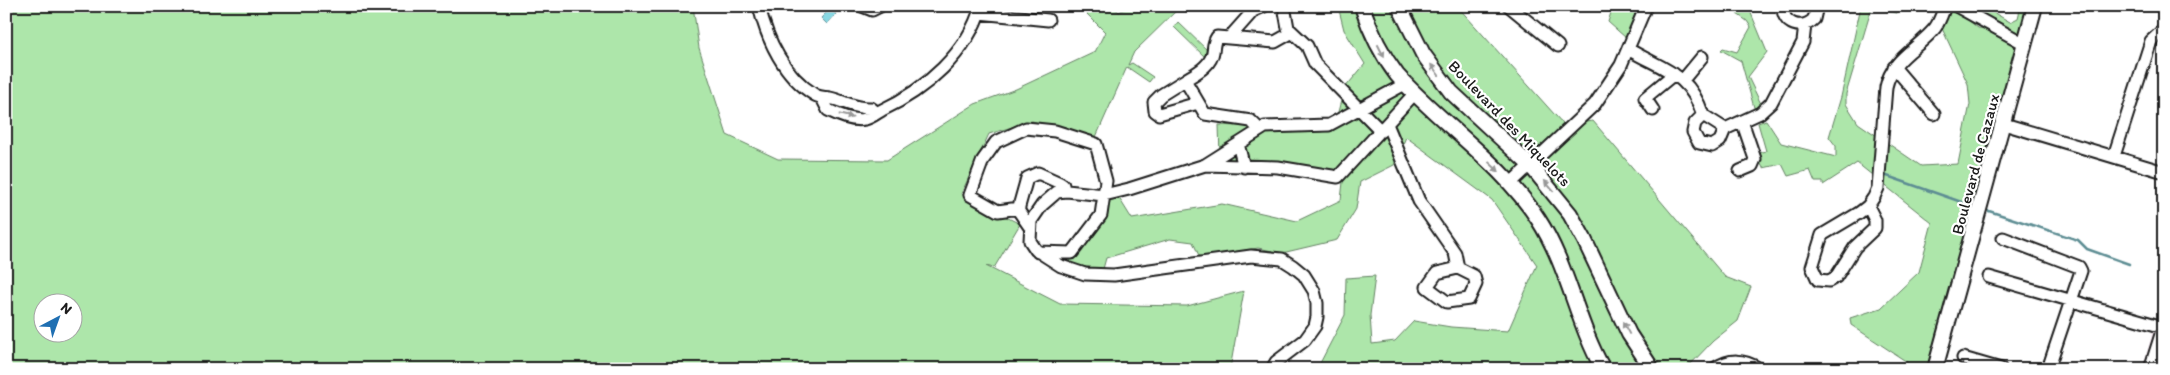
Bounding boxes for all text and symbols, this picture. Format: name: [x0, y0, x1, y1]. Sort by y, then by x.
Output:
one-way arrow: [1377, 44, 1385, 58]
street label: Boulevard des Miquelots: [1444, 56, 1575, 190]
one-way arrow: [1430, 63, 1440, 77]
street label: Boulevard de Cazaux: [1948, 92, 2003, 237]
one-way arrow: [838, 113, 853, 121]
one-way arrow: [1487, 161, 1499, 173]
one-way arrow: [1543, 180, 1555, 192]
north arrow: [32, 292, 82, 342]
text: N: [57, 299, 75, 318]
one-way arrow: [1622, 321, 1630, 335]

